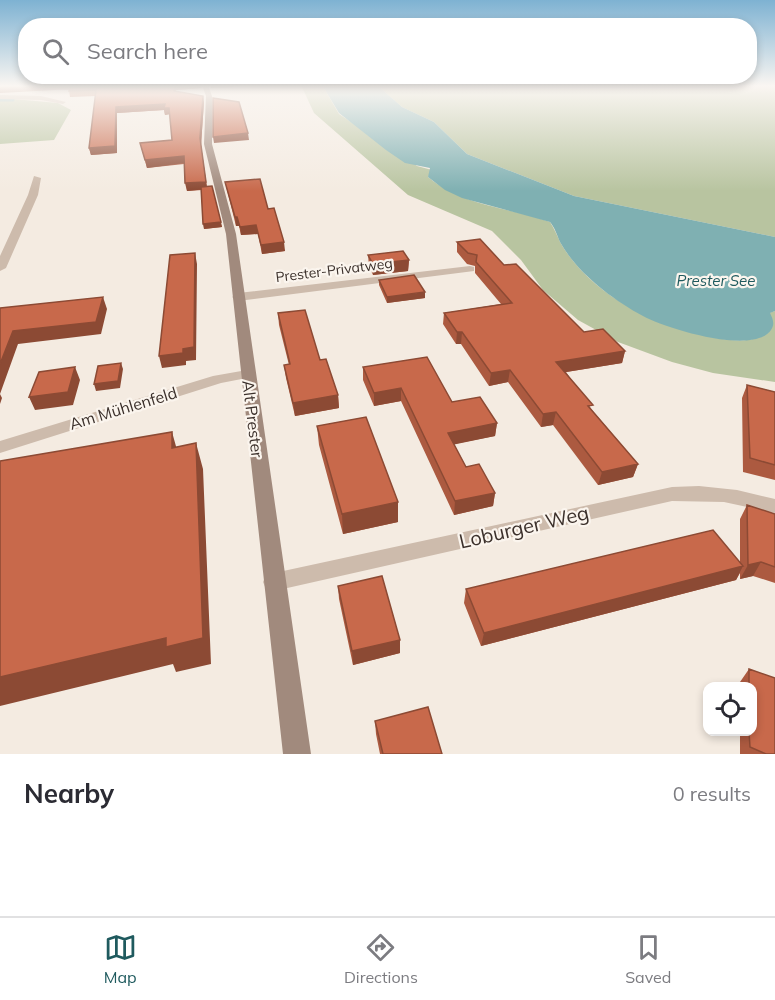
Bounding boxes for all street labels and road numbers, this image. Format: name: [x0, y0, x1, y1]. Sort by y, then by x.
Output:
street label: Prester-Privatweg: [274, 254, 394, 286]
street label: Alt Prester: [238, 379, 268, 459]
street label: Am Mühlenfeld: [67, 382, 179, 434]
street label: Loburger Weg: [457, 499, 591, 554]

